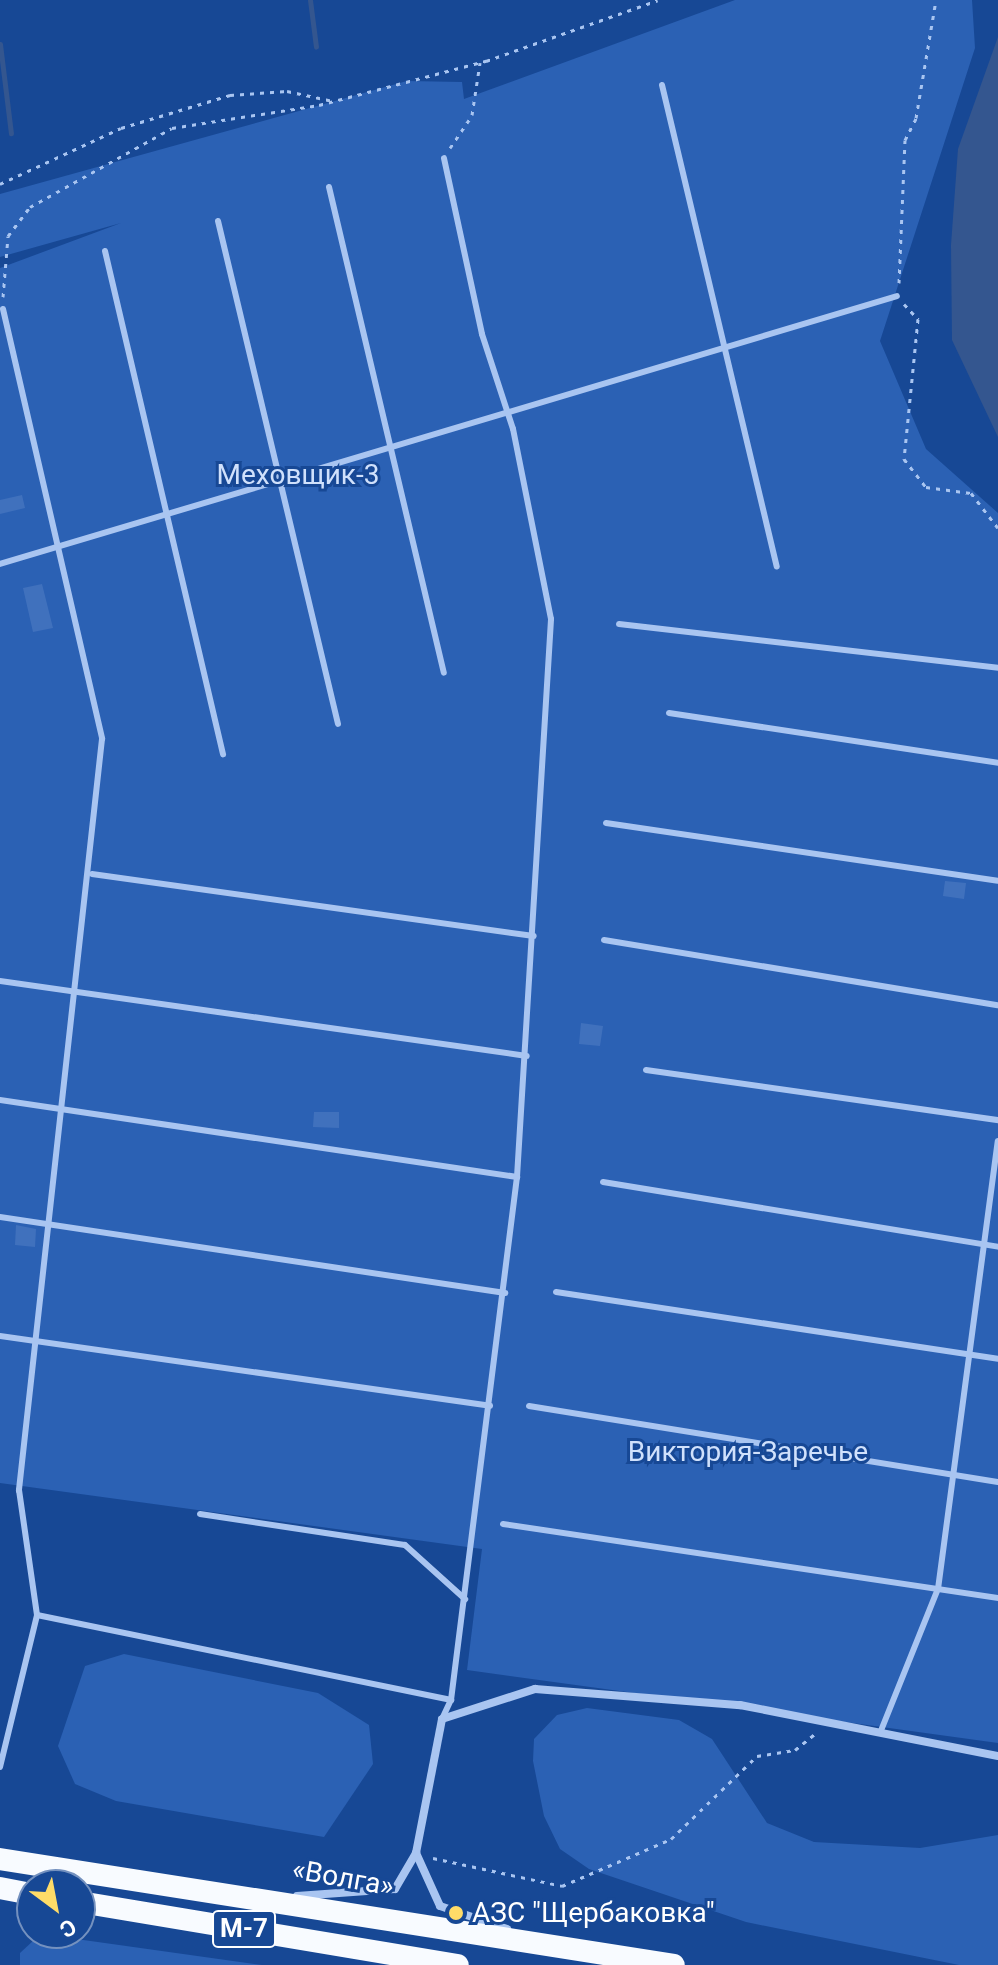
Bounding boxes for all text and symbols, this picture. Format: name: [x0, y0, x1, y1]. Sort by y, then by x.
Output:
park label: Меховщик-3: [217, 458, 379, 492]
park label: Виктория-Заречье: [628, 1435, 868, 1469]
street label: «Волга»: [290, 1853, 396, 1903]
north arrow: [16, 1869, 96, 1949]
place label: АЗС "Щербаковка": [472, 1896, 715, 1930]
marker: АЗС "Щербаковка": [447, 1904, 465, 1922]
road number: М-7: [212, 1907, 276, 1951]
text: С: [55, 1914, 81, 1942]

